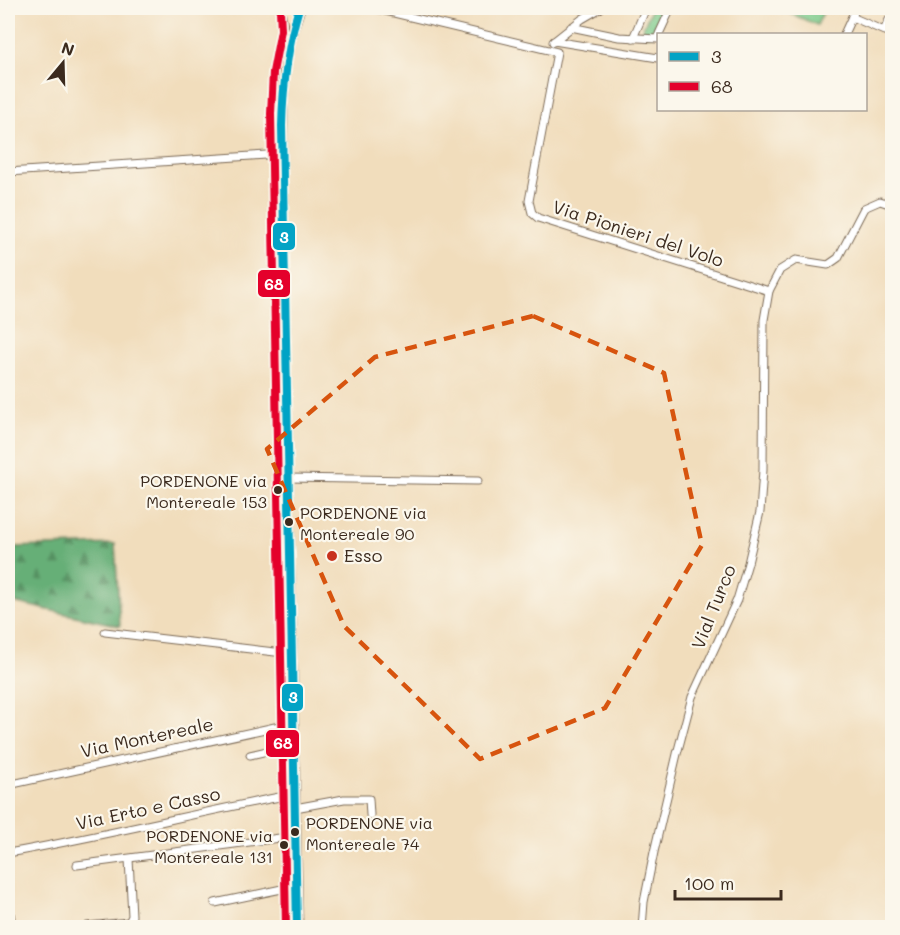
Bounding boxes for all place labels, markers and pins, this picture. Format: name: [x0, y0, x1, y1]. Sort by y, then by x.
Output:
place label: PORDENONE via Montereale 153: [140, 470, 267, 512]
marker: PORDENONE via Montereale 153: [272, 484, 284, 496]
place label: PORDENONE via Montereale 90: [300, 502, 427, 544]
marker: PORDENONE via Montereale 90: [283, 516, 295, 528]
place label: Esso: [344, 543, 383, 567]
marker: Esso: [325, 549, 339, 563]
place label: PORDENONE via Montereale 74: [306, 812, 433, 854]
place label: PORDENONE via Montereale 131: [146, 825, 273, 867]
marker: PORDENONE via Montereale 74: [289, 826, 301, 838]
marker: PORDENONE via Montereale 131: [278, 839, 290, 851]

